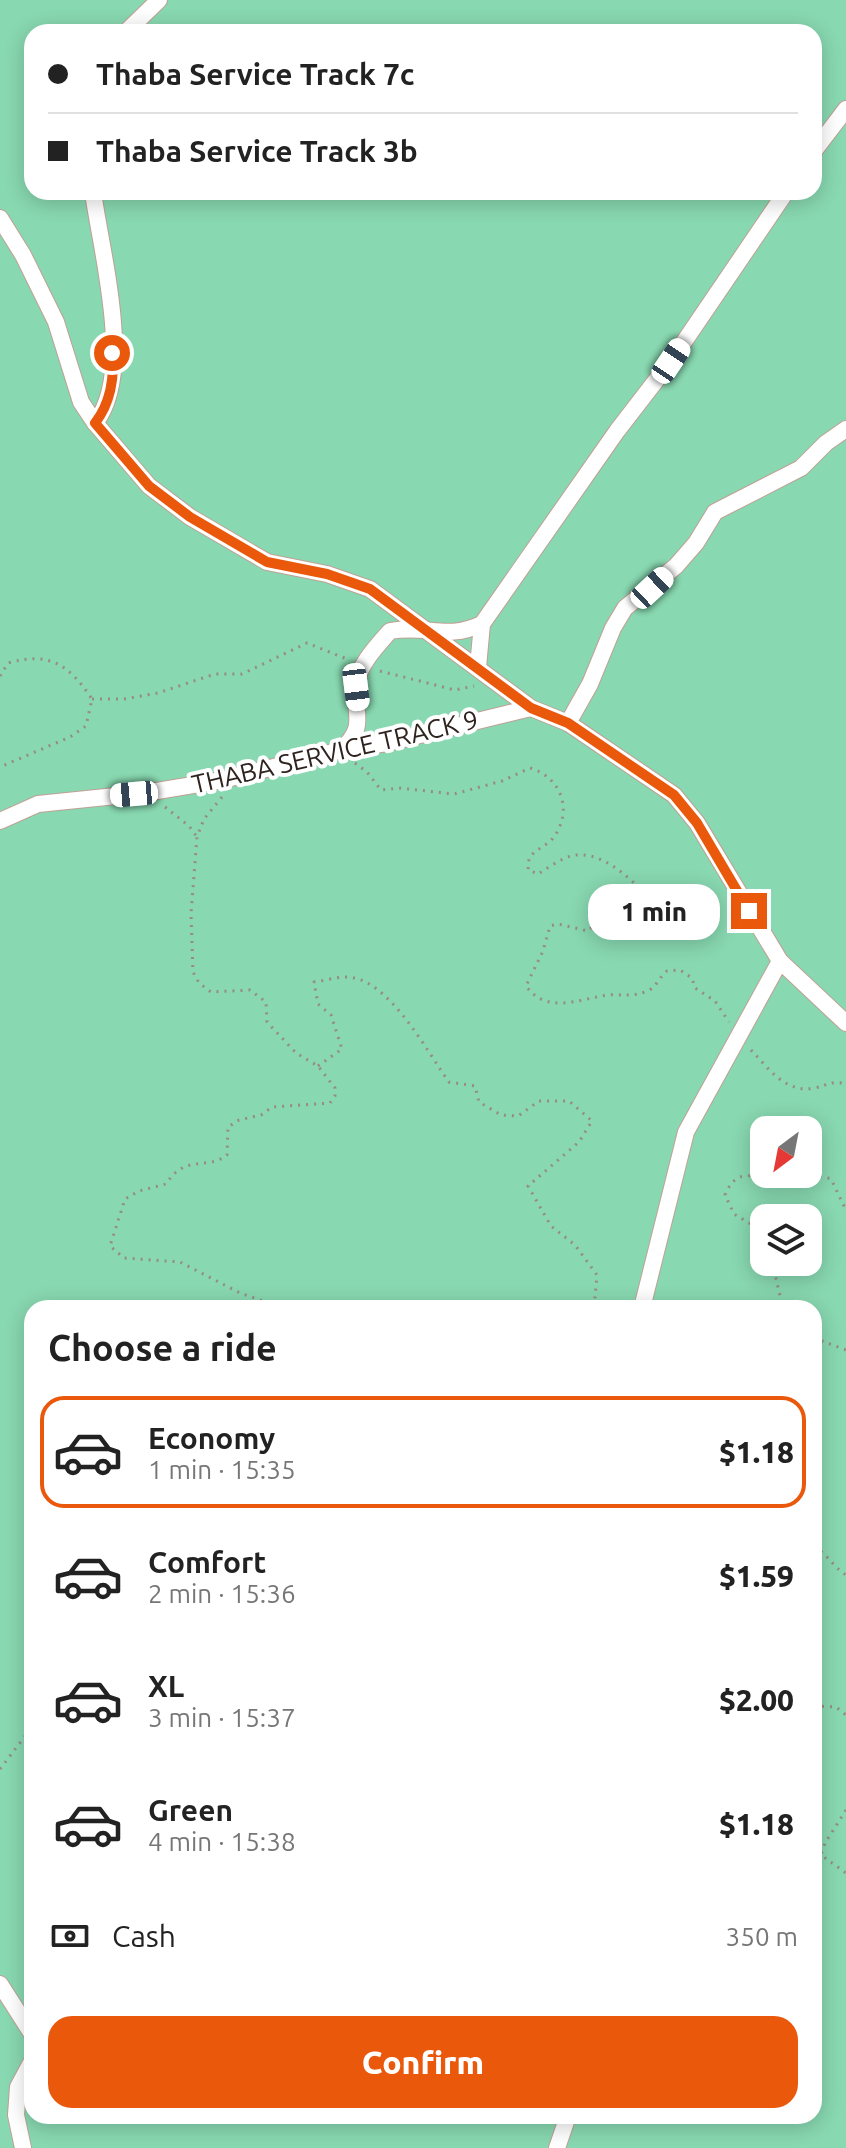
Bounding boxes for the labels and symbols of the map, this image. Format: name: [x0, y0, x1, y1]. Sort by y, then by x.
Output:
car: [648, 334, 694, 388]
route start: [94, 335, 130, 371]
car: [626, 563, 678, 613]
car: [341, 662, 371, 712]
street label: THABA SERVICE TRACK 9: [189, 704, 481, 799]
car: [109, 780, 159, 808]
callout: 1 min: [589, 883, 721, 939]
route end: [731, 893, 767, 929]
north arrow: [750, 1116, 822, 1188]

